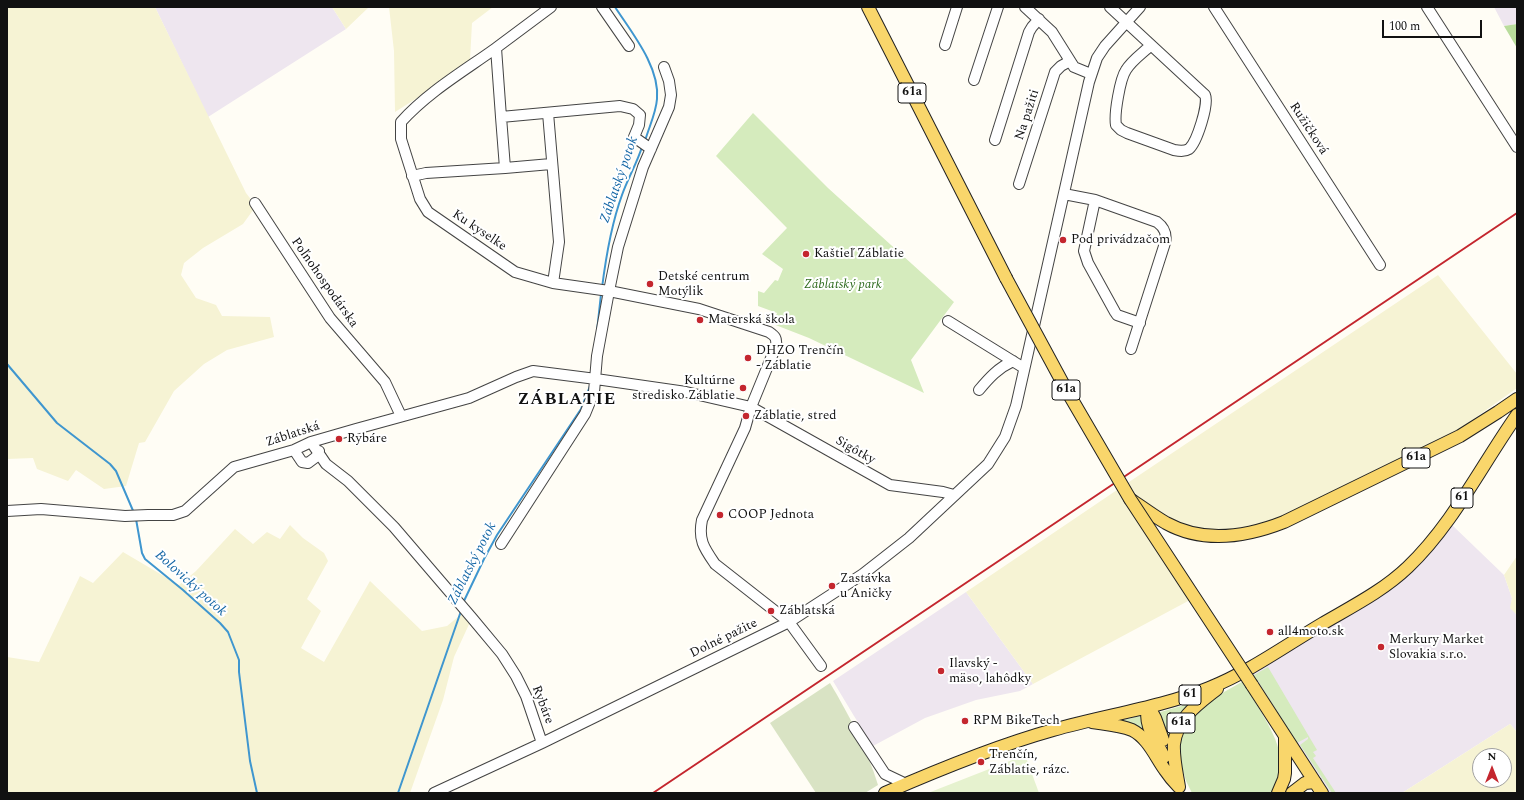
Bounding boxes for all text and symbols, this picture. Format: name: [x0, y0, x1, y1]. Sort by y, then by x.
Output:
scale bar: [1384, 12, 1484, 38]
text: 100 m: [1389, 17, 1420, 36]
road number: 61a: [898, 83, 926, 103]
street label: Na pažiti: [1012, 88, 1044, 142]
street label: Ružičková: [1285, 100, 1331, 158]
water label: Záblatský potok: [597, 135, 643, 225]
street label: Ku kyselke: [449, 207, 509, 255]
place label: Pod privádzačom: [1071, 232, 1170, 248]
street label: Poľnohospodárska: [287, 235, 361, 331]
marker: Pod privádzačom: [1058, 235, 1068, 245]
place label: Kaštieľ Záblatie: [814, 246, 904, 262]
marker: Kaštieľ Záblatie: [801, 249, 811, 259]
place label: Detské centrum Motýlik: [658, 269, 750, 300]
park label: Záblatský park: [804, 277, 882, 293]
marker: Detské centrum Motýlik: [645, 279, 655, 289]
place label: Materská škola: [708, 312, 795, 328]
marker: Materská škola: [695, 315, 705, 325]
place label: DHZO Trenčín - Záblatie: [756, 343, 844, 374]
marker: DHZO Trenčín - Záblatie: [743, 353, 753, 363]
place label: Kultúrne stredisko Záblatie: [632, 373, 735, 404]
road number: 61a: [1052, 380, 1080, 400]
marker: Kultúrne stredisko Záblatie: [738, 383, 748, 393]
district label: ZÁBLATIE: [518, 391, 616, 411]
place label: Záblatie, stred: [754, 408, 837, 424]
marker: Záblatie, stred: [741, 411, 751, 421]
street label: Záblatská: [264, 419, 322, 451]
place label: Rybáre: [347, 431, 387, 447]
street label: Sigôtky: [832, 433, 878, 469]
marker: Rybáre: [334, 434, 344, 444]
road number: 61a: [1402, 448, 1430, 468]
road number: 61: [1451, 488, 1473, 508]
place label: COOP Jednota: [728, 507, 814, 523]
marker: COOP Jednota: [715, 510, 725, 520]
water label: Záblatský potok: [445, 520, 501, 608]
water label: Bolovický potok: [151, 547, 229, 621]
place label: Zastávka u Aničky: [840, 571, 892, 602]
marker: Zastávka u Aničky: [827, 581, 837, 591]
place label: Záblatská: [779, 603, 835, 619]
marker: Záblatská: [766, 606, 776, 616]
street label: Dolné pažite: [688, 616, 760, 662]
place label: all4moto.sk: [1278, 624, 1344, 640]
marker: all4moto.sk: [1265, 627, 1275, 637]
place label: Merkury Market Slovakia s.r.o.: [1389, 632, 1484, 663]
marker: Merkury Market Slovakia s.r.o.: [1376, 642, 1386, 652]
place label: Ilavský - mäso, lahôdky: [949, 656, 1031, 687]
marker: Ilavský - mäso, lahôdky: [936, 666, 946, 676]
street label: Rybáre: [528, 684, 556, 726]
road number: 61: [1179, 685, 1201, 705]
place label: RPM BikeTech: [973, 713, 1060, 729]
road number: 61a: [1167, 713, 1195, 733]
marker: RPM BikeTech: [960, 716, 970, 726]
place label: Trenčín, Záblatie, rázc.: [989, 747, 1070, 778]
north arrow: [1472, 748, 1512, 788]
text: N: [1488, 748, 1496, 765]
marker: Trenčín, Záblatie, rázc.: [976, 757, 986, 767]

